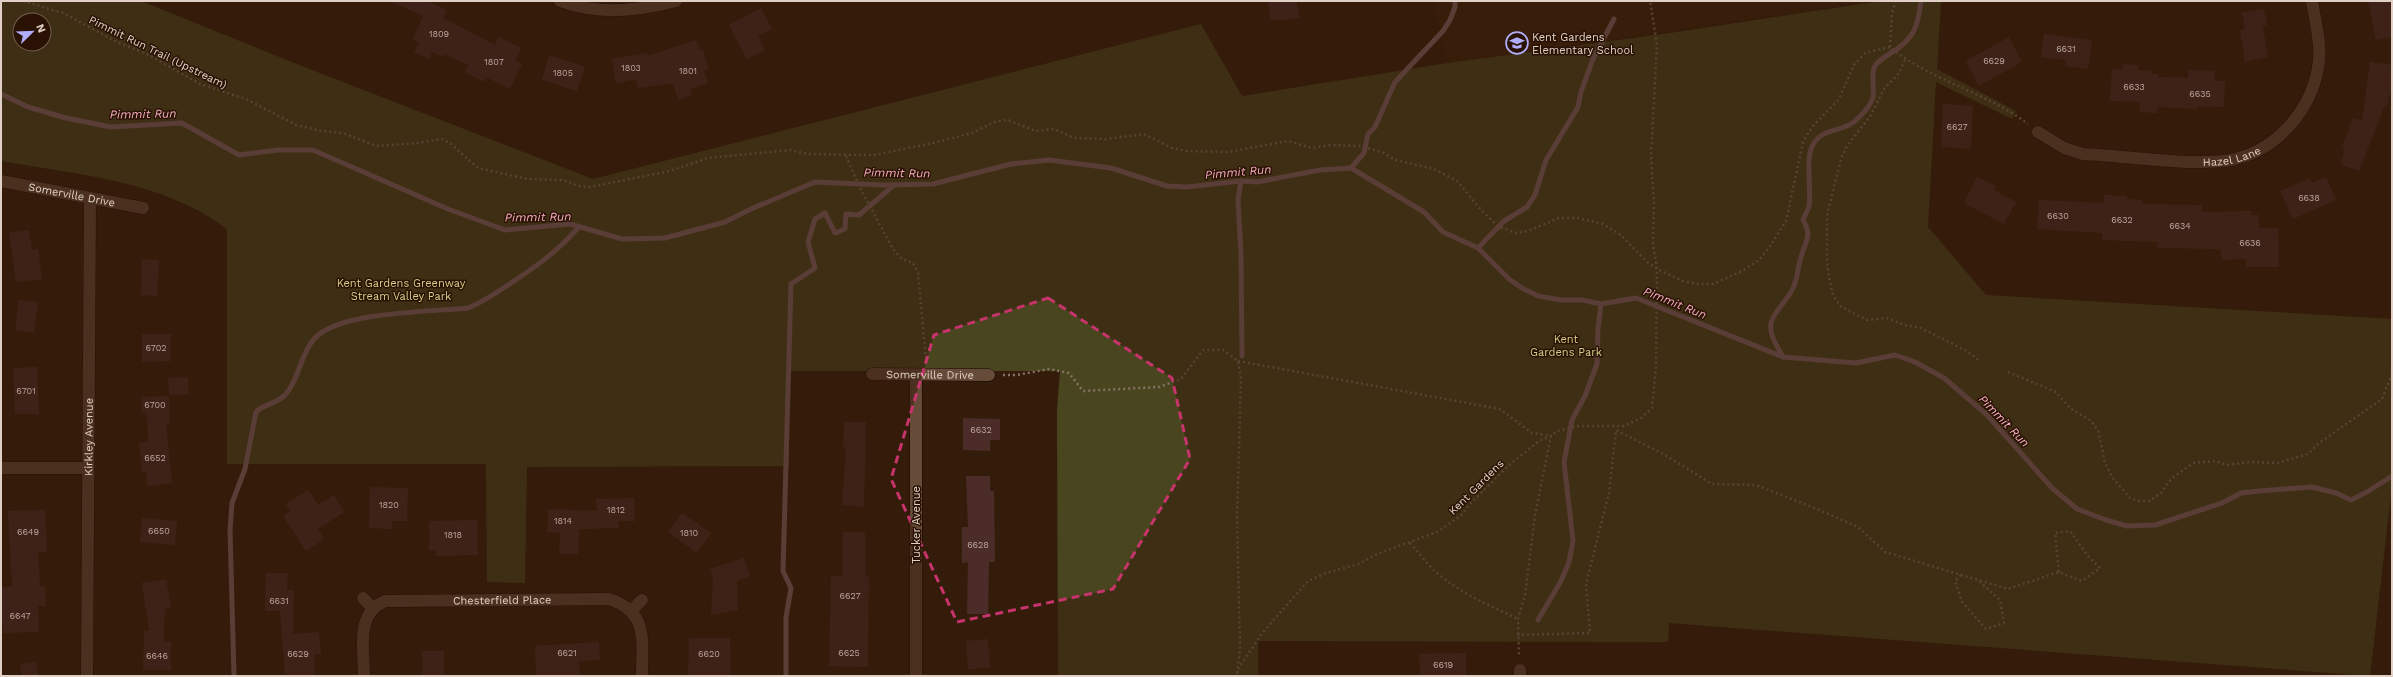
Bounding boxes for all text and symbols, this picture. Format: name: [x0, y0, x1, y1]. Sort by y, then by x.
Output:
north arrow: [12, 12, 52, 52]
street label: Pimmit Run Trail (Upstream): [87, 13, 229, 92]
text: N: [33, 22, 48, 35]
house number: 1809: [429, 29, 449, 39]
school or university icon: Kent Gardens Elementary School: [1504, 30, 1530, 56]
place label: Kent Gardens Elementary School: [1532, 31, 1634, 57]
house number: 6631: [2056, 44, 2076, 54]
house number: 6629: [1983, 56, 2005, 66]
house number: 1807: [484, 57, 504, 67]
house number: 1803: [621, 63, 641, 73]
house number: 1801: [679, 66, 697, 76]
house number: 1805: [553, 68, 573, 78]
house number: 6633: [2123, 82, 2145, 92]
house number: 6635: [2189, 89, 2211, 99]
water label: Pimmit Run: [110, 106, 176, 122]
house number: 6627: [1946, 122, 1968, 132]
street label: Hazel Lane: [2203, 144, 2263, 169]
water label: Pimmit Run: [1204, 162, 1272, 182]
water label: Pimmit Run: [864, 165, 930, 181]
street label: Somerville Drive: [27, 180, 116, 210]
house number: 6638: [2298, 193, 2320, 203]
water label: Pimmit Run: [505, 209, 571, 225]
house number: 6630: [2047, 211, 2069, 221]
house number: 6632: [2111, 215, 2133, 225]
house number: 6634: [2169, 221, 2191, 231]
house number: 6636: [2239, 238, 2261, 248]
park label: Kent Gardens Greenway Stream Valley Park: [337, 277, 466, 303]
water label: Pimmit Run: [1641, 284, 1709, 322]
park label: Kent Gardens Park: [1530, 333, 1602, 359]
house number: 6702: [145, 343, 167, 353]
street label: Somerville Drive: [886, 368, 974, 382]
house number: 6701: [16, 386, 36, 396]
water label: Pimmit Run: [1976, 392, 2032, 450]
street label: Kirkley Avenue: [82, 398, 96, 476]
house number: 6700: [144, 400, 166, 410]
house number: 6632: [970, 425, 992, 435]
house number: 6652: [144, 453, 166, 463]
street label: Kent Gardens: [1446, 457, 1507, 518]
street label: Tucker Avenue: [910, 486, 923, 564]
house number: 1820: [379, 500, 399, 510]
house number: 1812: [607, 505, 625, 515]
house number: 1814: [554, 516, 573, 526]
house number: 6650: [148, 526, 170, 536]
house number: 6649: [17, 527, 39, 537]
house number: 1810: [680, 528, 698, 538]
house number: 1818: [444, 530, 462, 540]
house number: 6628: [967, 540, 989, 550]
house number: 6627: [839, 591, 861, 601]
street label: Chesterfield Place: [453, 594, 552, 607]
house number: 6631: [269, 596, 289, 606]
house number: 6647: [9, 611, 31, 621]
house number: 6621: [557, 648, 577, 658]
house number: 6625: [838, 648, 860, 658]
house number: 6629: [287, 649, 309, 659]
house number: 6620: [698, 649, 720, 659]
house number: 6646: [146, 651, 168, 661]
house number: 6619: [1433, 660, 1453, 670]

